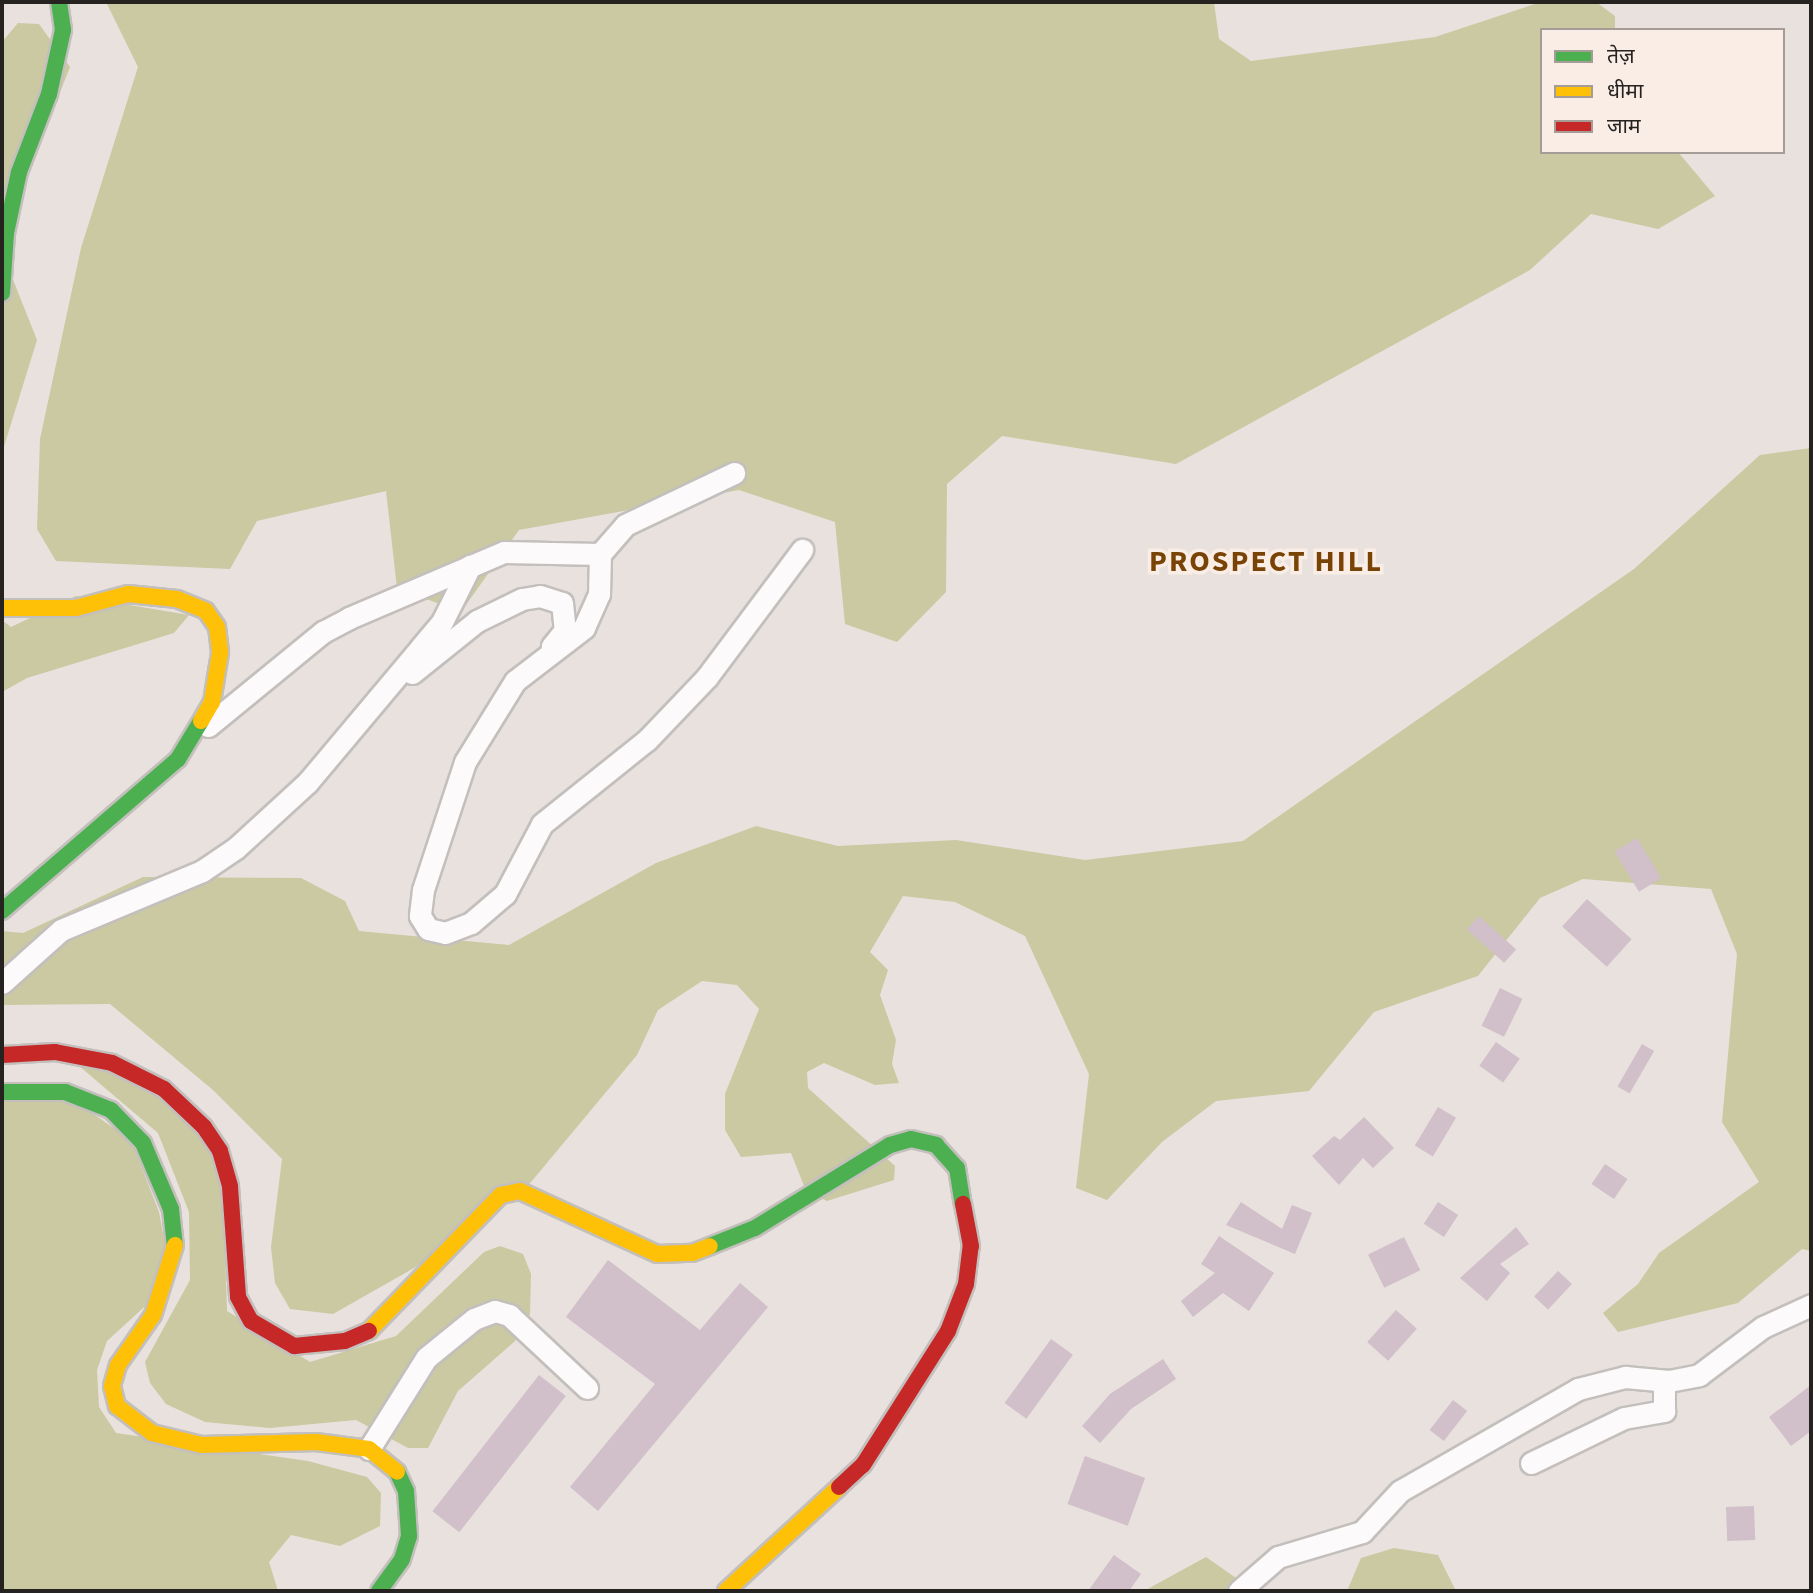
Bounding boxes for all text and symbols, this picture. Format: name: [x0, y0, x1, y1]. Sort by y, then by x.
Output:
legend: [1540, 28, 1785, 154]
text: तेज़: [1607, 41, 1635, 71]
text: धीमा: [1607, 76, 1643, 106]
text: जाम: [1607, 111, 1641, 141]
district label: PROSPECT HILL: [1151, 544, 1381, 580]

